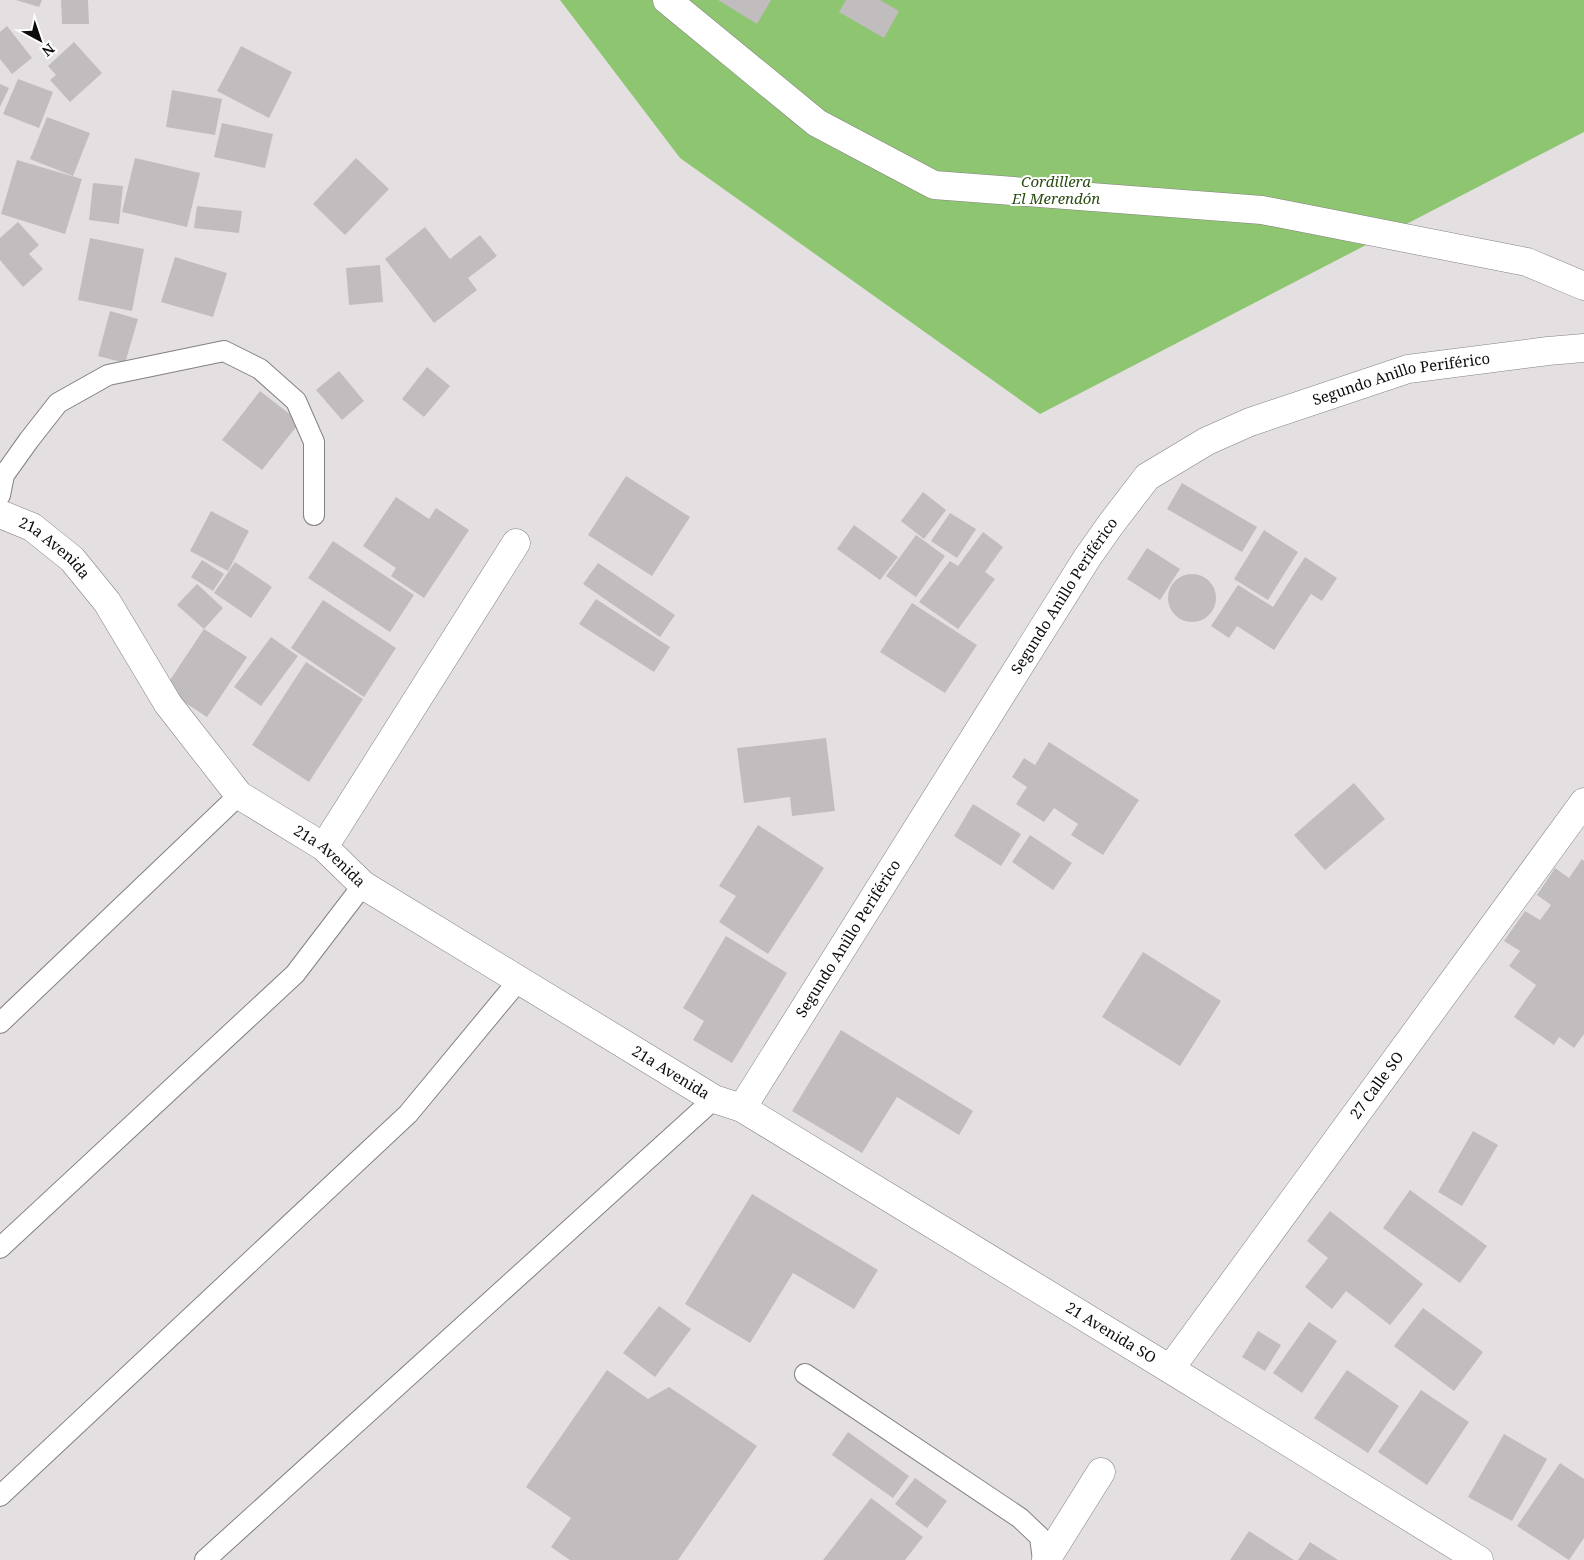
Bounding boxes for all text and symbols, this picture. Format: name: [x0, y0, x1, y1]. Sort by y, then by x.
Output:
north arrow: [15, 15, 65, 65]
text: N: [38, 40, 59, 61]
park label: Cordillera El Merendón: [1011, 171, 1100, 208]
street label: Segundo Anillo Periférico: [1310, 348, 1491, 409]
street label: 21a Avenida: [16, 512, 95, 583]
street label: Segundo Anillo Periférico: [1006, 513, 1121, 678]
street label: 21a Avenida: [290, 820, 370, 891]
street label: Segundo Anillo Periférico: [790, 855, 904, 1021]
street label: 21a Avenida: [629, 1040, 714, 1103]
street label: 27 Calle SO: [1345, 1047, 1408, 1123]
street label: 21 Avenida SO: [1062, 1297, 1160, 1367]

